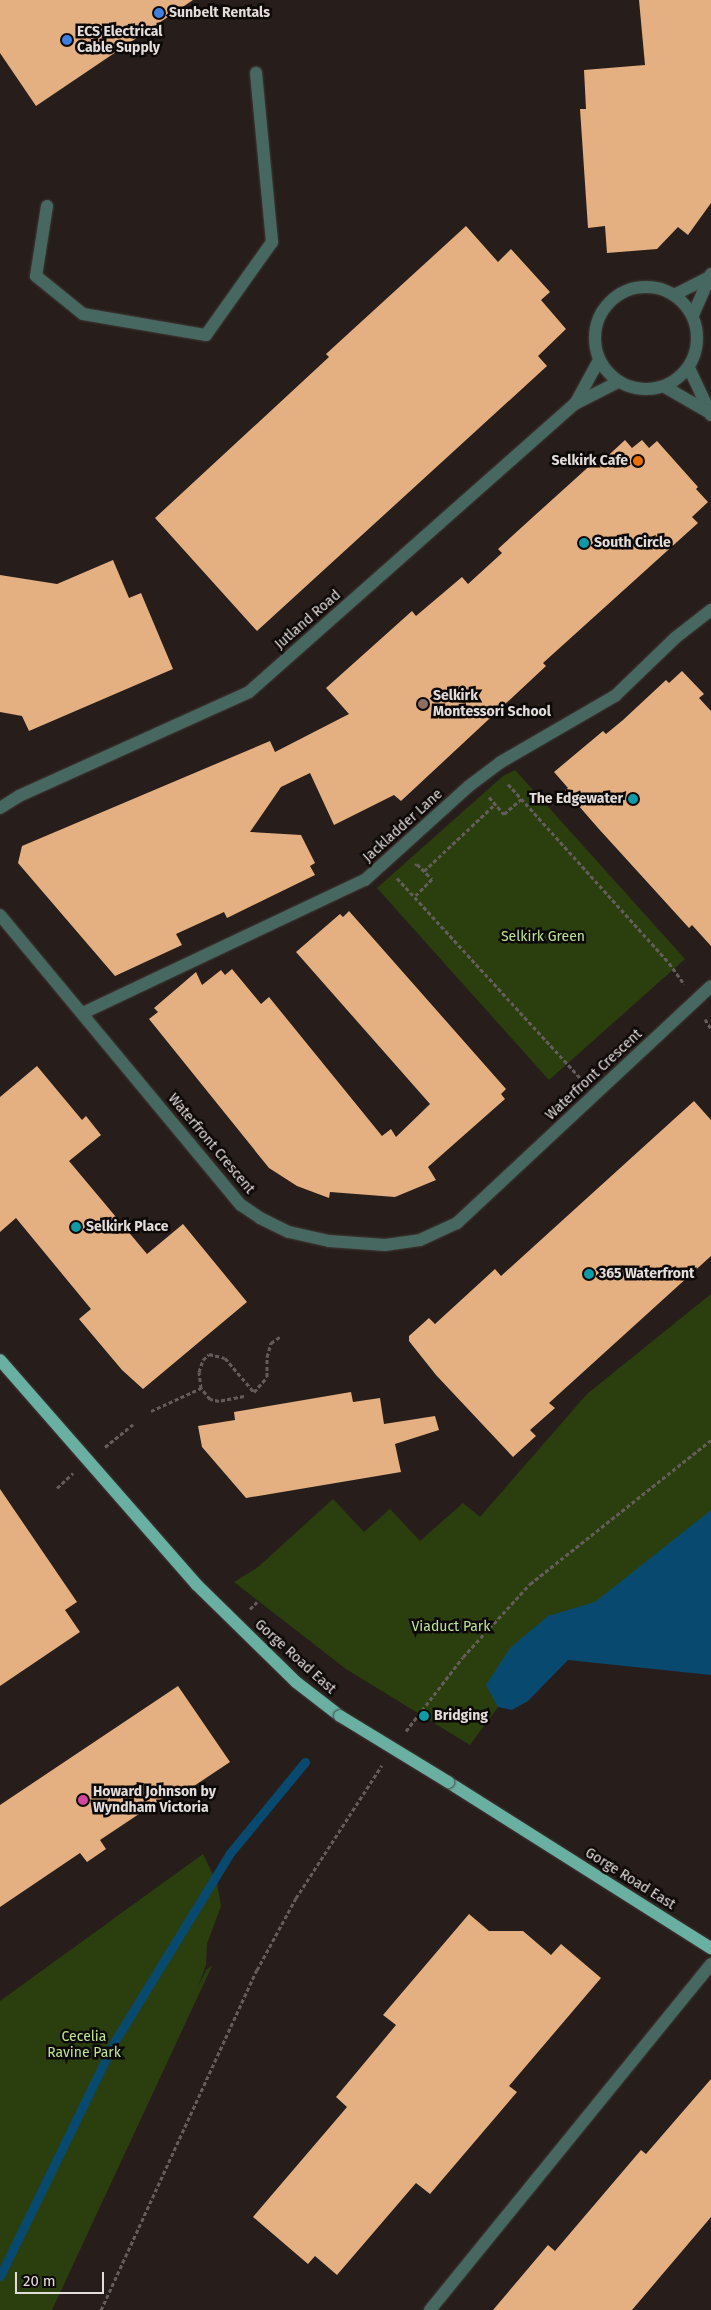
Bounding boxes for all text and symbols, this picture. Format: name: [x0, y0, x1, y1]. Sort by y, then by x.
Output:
place label: Sunbelt Rentals: [169, 5, 270, 21]
marker: Sunbelt Rentals: [153, 7, 165, 19]
place label: ECS Electrical Cable Supply: [77, 24, 162, 56]
marker: ECS Electrical Cable Supply: [61, 34, 73, 46]
place label: Selkirk Cafe: [552, 453, 628, 469]
marker: Selkirk Cafe: [632, 455, 644, 467]
place label: South Circle: [594, 535, 671, 551]
marker: South Circle: [578, 537, 590, 549]
street label: Jutland Road: [272, 587, 344, 653]
place label: Selkirk Montessori School: [433, 688, 551, 720]
marker: Selkirk Montessori School: [417, 698, 429, 710]
street label: Jackladder Lane: [360, 786, 446, 866]
place label: The Edgewater: [529, 791, 623, 807]
marker: The Edgewater: [627, 793, 639, 805]
park label: Selkirk Green: [501, 929, 585, 945]
street label: Waterfront Crescent: [542, 1026, 646, 1124]
street label: Waterfront Crescent: [164, 1091, 258, 1197]
place label: Selkirk Place: [86, 1219, 168, 1235]
marker: Selkirk Place: [70, 1221, 82, 1233]
place label: 365 Waterfront: [599, 1266, 694, 1282]
marker: 365 Waterfront: [583, 1268, 595, 1280]
street label: Gorge Road East: [251, 1616, 339, 1698]
park label: Viaduct Park: [412, 1619, 490, 1635]
place label: Bridging: [434, 1708, 488, 1724]
marker: Bridging: [418, 1710, 430, 1722]
place label: Howard Johnson by Wyndham Victoria: [93, 1784, 216, 1816]
marker: Howard Johnson by Wyndham Victoria: [77, 1794, 89, 1806]
street label: Gorge Road East: [582, 1845, 678, 1913]
park label: Cecelia Ravine Park: [47, 2029, 121, 2062]
scale bar: [18, 2262, 106, 2294]
text: 20 m: [23, 2272, 56, 2290]

